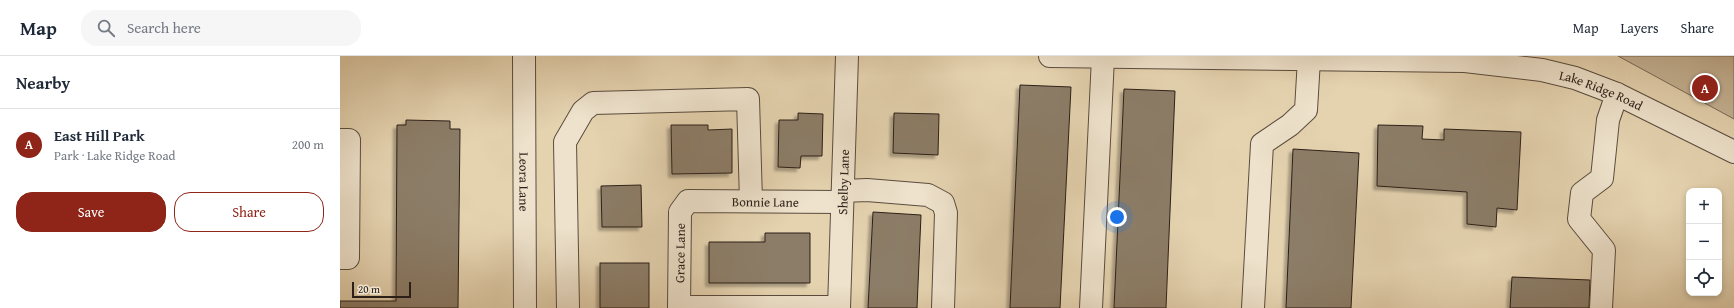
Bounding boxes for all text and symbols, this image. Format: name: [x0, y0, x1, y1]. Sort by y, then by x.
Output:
search box: [81, 10, 361, 46]
text: Map: [20, 14, 57, 42]
icon: search: [95, 17, 117, 39]
text: Search here: [127, 17, 201, 38]
text: Map: [1573, 18, 1599, 38]
text: Layers: [1621, 18, 1659, 38]
text: Share: [1681, 18, 1714, 38]
street label: Lake Ridge Road: [1557, 65, 1646, 115]
text: Nearby: [16, 70, 70, 95]
pin: A: [1692, 73, 1718, 103]
text: East Hill Park: [54, 125, 145, 146]
text: A: [25, 135, 33, 154]
text: 200 m: [292, 135, 324, 154]
text: Park · Lake Ridge Road: [54, 146, 175, 165]
street label: Shelby Lane: [832, 149, 854, 215]
street label: Leora Lane: [515, 152, 534, 212]
map controls: [1686, 188, 1722, 296]
button: +: [1686, 188, 1722, 224]
button: Save: [16, 192, 166, 232]
button: Share: [174, 192, 324, 232]
street label: Bonnie Lane: [732, 192, 799, 211]
your location: [1107, 207, 1127, 227]
street label: Grace Lane: [670, 223, 689, 283]
button: −: [1686, 224, 1722, 260]
button: locate: [1686, 260, 1722, 296]
scale bar: [352, 280, 411, 299]
text: 20 m: [358, 281, 380, 297]

